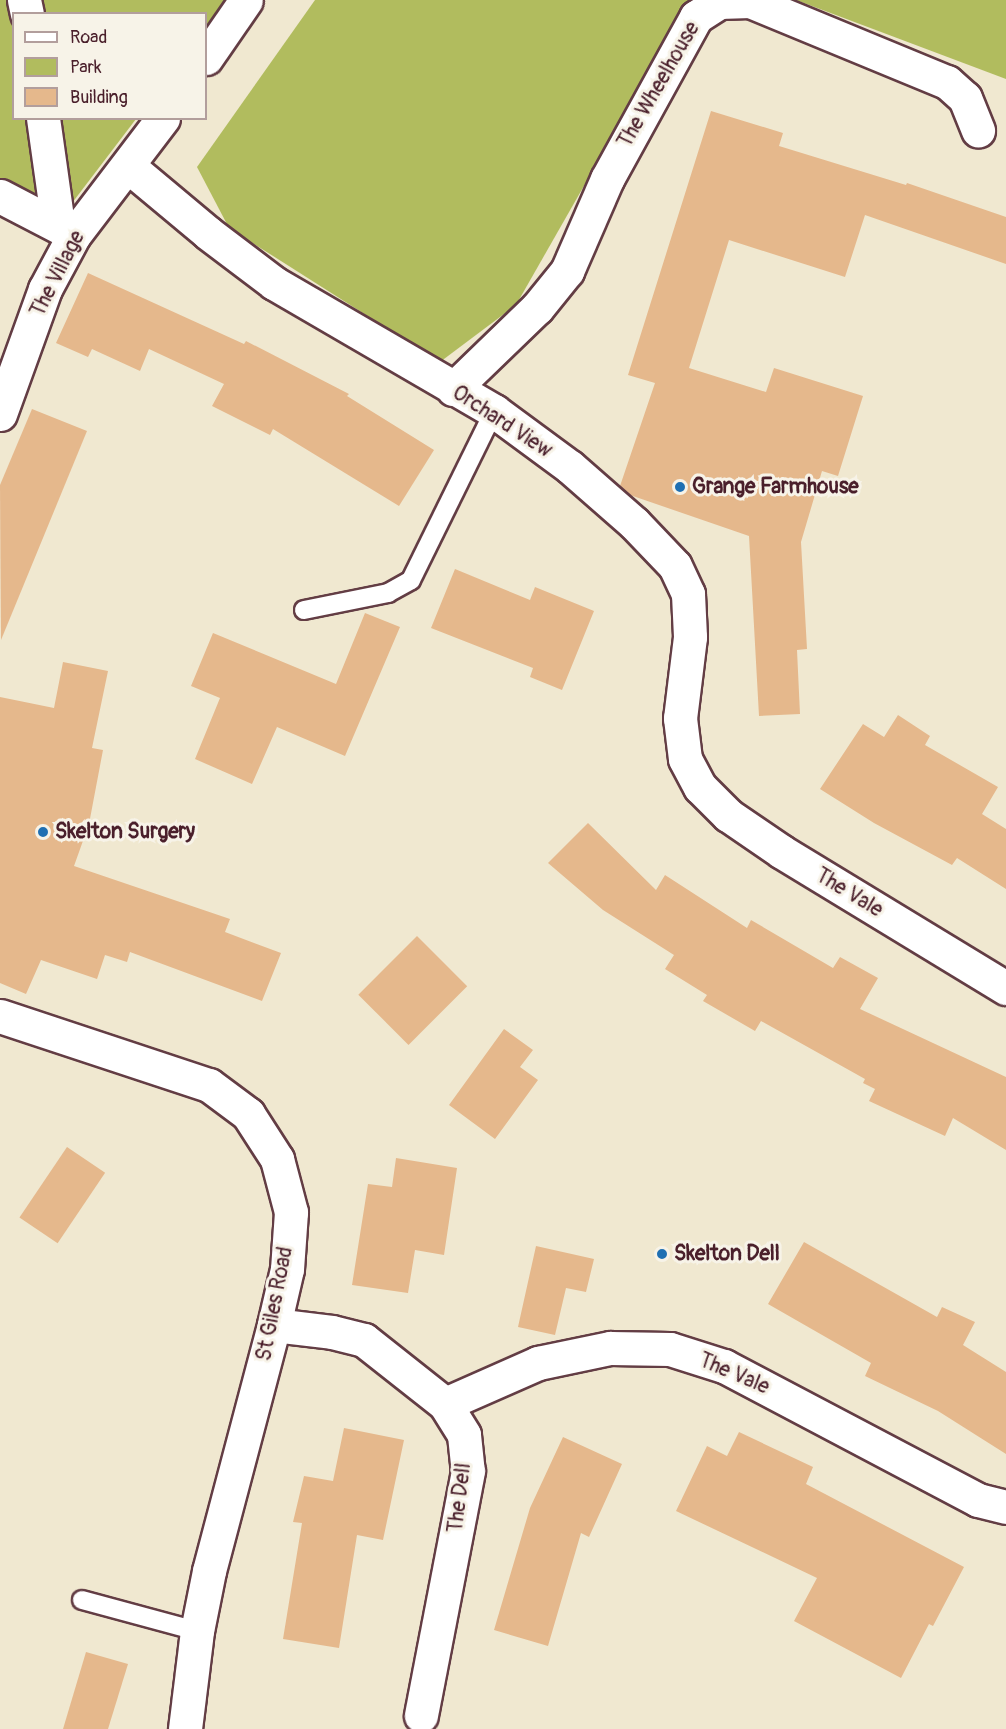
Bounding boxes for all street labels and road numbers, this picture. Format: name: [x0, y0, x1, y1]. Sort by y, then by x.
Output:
street label: The Wheelhouse: [613, 18, 705, 152]
street label: The Village: [26, 227, 90, 321]
street label: Orchard View: [447, 380, 557, 464]
street label: The Vale: [811, 863, 887, 923]
street label: St Giles Road: [252, 1245, 298, 1363]
street label: The Vale: [695, 1348, 773, 1400]
street label: The Dell: [443, 1462, 477, 1534]

